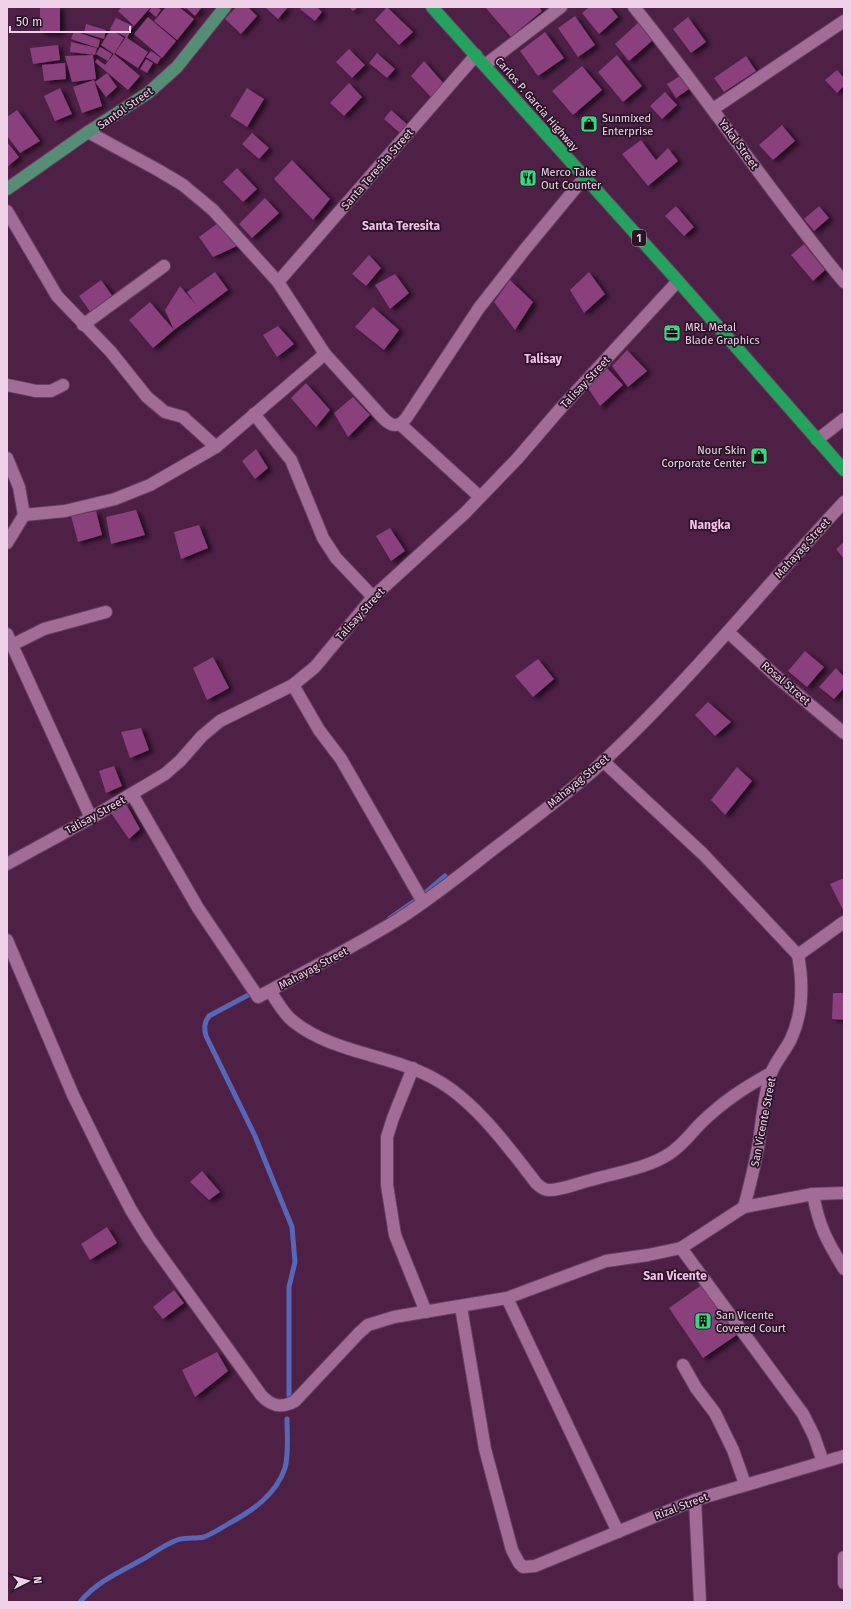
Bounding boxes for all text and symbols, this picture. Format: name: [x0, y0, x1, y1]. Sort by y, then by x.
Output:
scale bar: [10, 8, 130, 34]
text: 50 m: [16, 15, 42, 29]
street label: Carlos P. Garcia Highway: [492, 55, 581, 154]
street label: Santol Street: [95, 85, 156, 132]
place label: Sunmixed Enterprise: [602, 112, 653, 138]
shop icon: Sunmixed Enterprise: [579, 114, 599, 134]
street label: Yakal Street: [716, 117, 761, 172]
street label: Santa Teresita Street: [339, 126, 416, 212]
place label: Merco Take Out Counter: [541, 166, 602, 192]
restaurant icon: Merco Take Out Counter: [518, 168, 538, 188]
district label: Santa Teresita: [362, 219, 440, 233]
road number: 1: [632, 230, 646, 246]
place label: MRL Metal Blade Graphics: [685, 321, 760, 347]
office icon: MRL Metal Blade Graphics: [662, 323, 682, 343]
district label: Talisay: [524, 352, 563, 366]
street label: Talisay Street: [558, 354, 613, 411]
place label: Nour Skin Corporate Center: [661, 444, 747, 470]
shop icon: Nour Skin Corporate Center: [749, 446, 769, 466]
street label: Mahayag Street: [772, 516, 833, 581]
district label: Nangka: [689, 518, 731, 532]
street label: Talisay Street: [333, 585, 387, 643]
street label: Rosal Street: [759, 659, 813, 708]
street label: Mahayag Street: [545, 752, 612, 811]
street label: Talisay Street: [63, 794, 127, 837]
street label: Mahayag Street: [276, 945, 350, 992]
street label: San Vicente Street: [748, 1076, 779, 1168]
district label: San Vicente: [643, 1269, 707, 1283]
place label: San Vicente Covered Court: [716, 1309, 786, 1335]
building icon: San Vicente Covered Court: [693, 1311, 713, 1331]
street label: Rizal Street: [653, 1490, 710, 1523]
north arrow: [8, 1561, 48, 1601]
text: N: [31, 1576, 44, 1584]

